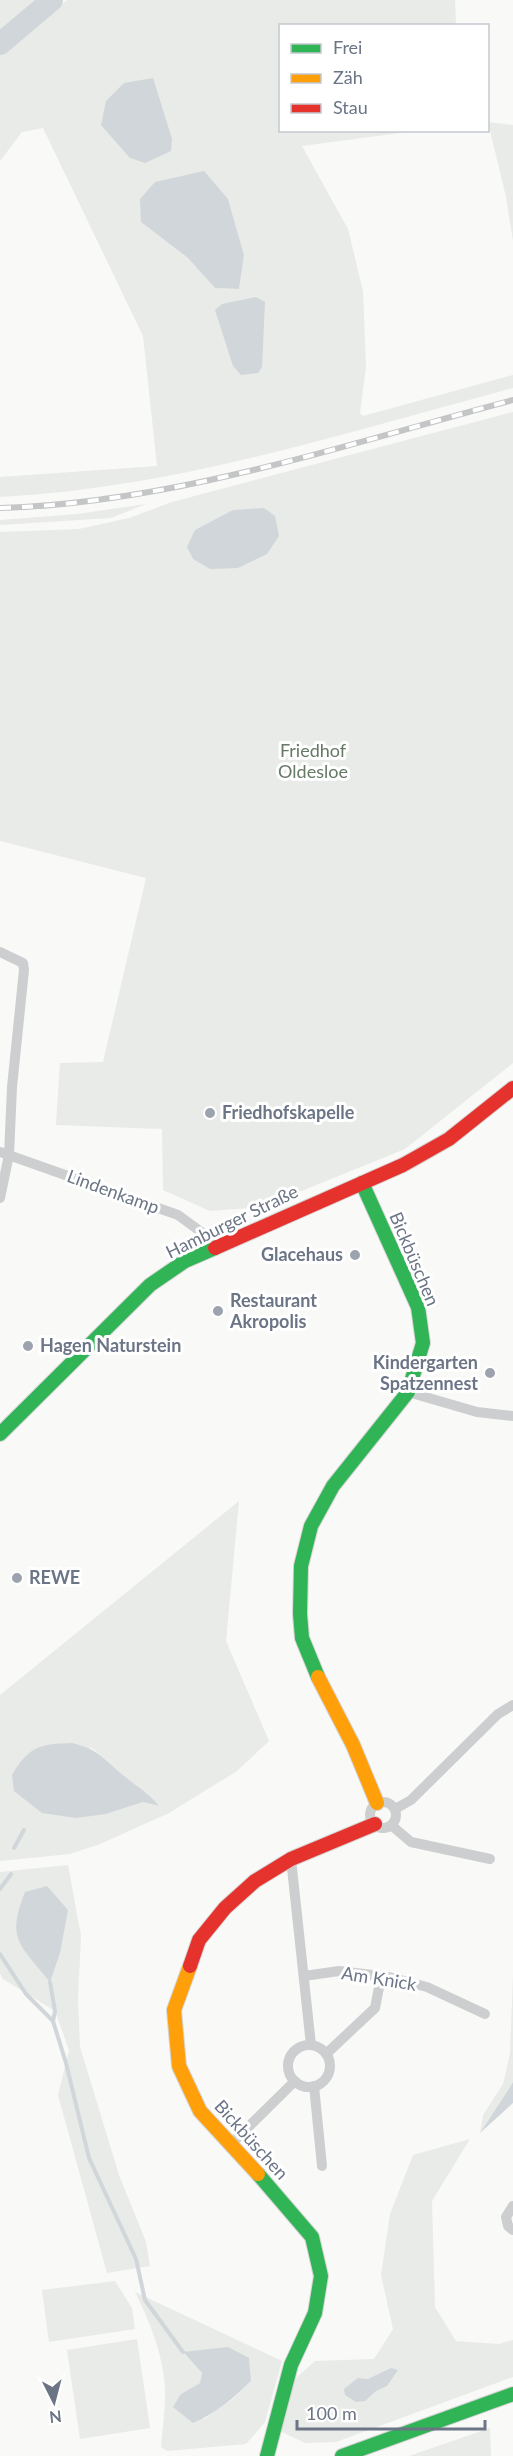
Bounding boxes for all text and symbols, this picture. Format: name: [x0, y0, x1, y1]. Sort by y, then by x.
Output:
legend: [279, 24, 489, 132]
text: Frei: [333, 36, 362, 58]
text: Zäh: [333, 66, 363, 88]
text: Stau: [333, 96, 368, 118]
park label: Friedhof Oldesloe: [278, 739, 348, 782]
place label: Friedhofskapelle: [222, 1101, 355, 1123]
marker: Friedhofskapelle: [203, 1106, 217, 1120]
street label: Lindenkamp: [64, 1164, 162, 1218]
street label: Hamburger Straße: [162, 1180, 301, 1263]
street label: Bickbüschen: [385, 1208, 445, 1309]
place label: Glacehaus: [261, 1243, 343, 1265]
marker: Glacehaus: [348, 1248, 362, 1262]
place label: Restaurant Akropolis: [229, 1289, 317, 1332]
marker: Restaurant Akropolis: [211, 1304, 225, 1318]
place label: Hagen Naturstein: [40, 1334, 181, 1356]
marker: Hagen Naturstein: [21, 1339, 35, 1353]
place label: Kindergarten Spatzennest: [373, 1351, 478, 1394]
marker: Kindergarten Spatzennest: [483, 1366, 497, 1380]
place label: REWE: [29, 1566, 80, 1588]
marker: REWE: [10, 1571, 24, 1585]
street label: Am Knick: [340, 1961, 419, 1995]
street label: Bickbüschen: [210, 2095, 293, 2184]
north arrow: [24, 2372, 84, 2432]
scale bar: [297, 2393, 484, 2431]
text: 100 m: [306, 2402, 357, 2424]
text: N: [48, 2407, 63, 2428]

